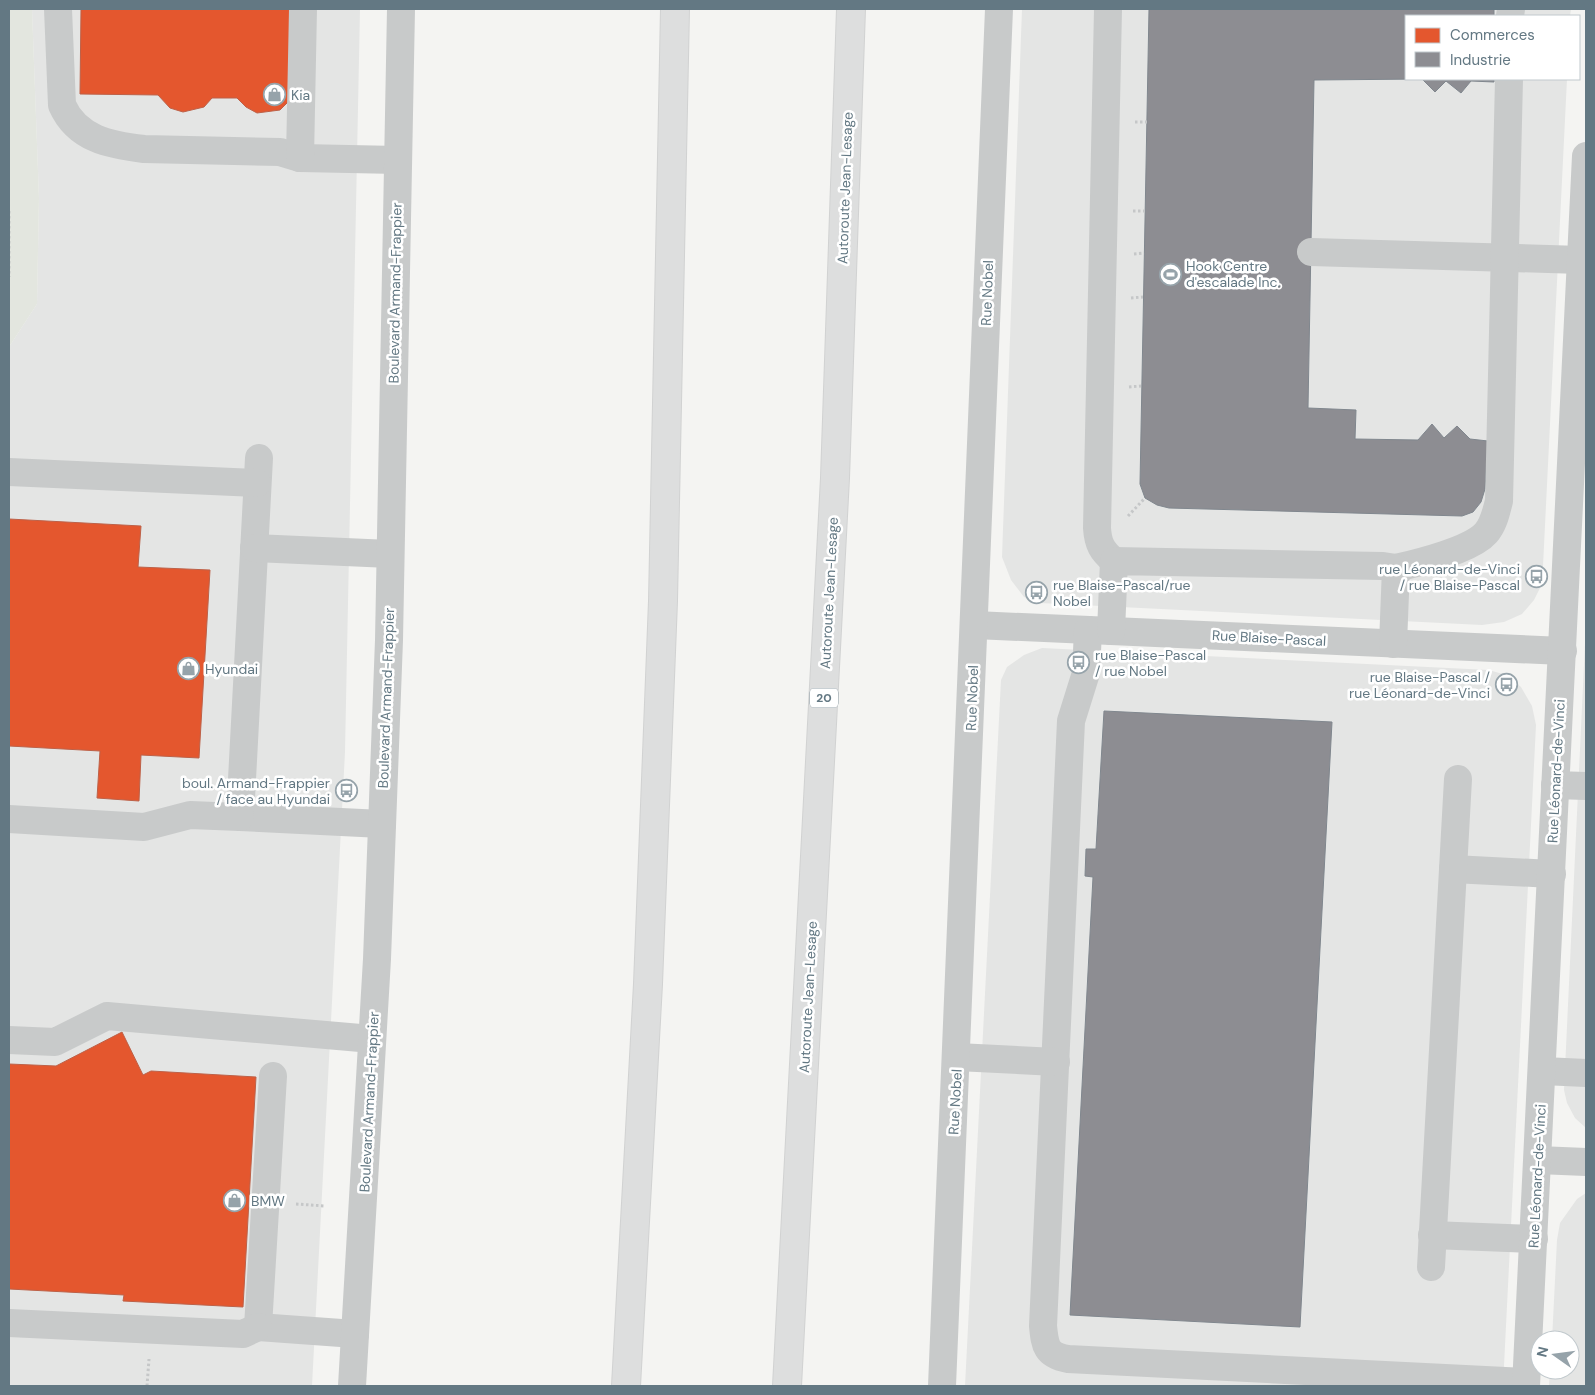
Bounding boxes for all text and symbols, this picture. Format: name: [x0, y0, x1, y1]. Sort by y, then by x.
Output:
legend: [1405, 15, 1580, 80]
text: Commerces: [1450, 25, 1535, 45]
text: Industrie: [1450, 50, 1511, 70]
shop icon: Kia: [263, 83, 287, 107]
place label: Kia: [291, 86, 310, 104]
street label: Autoroute Jean-Lesage: [833, 112, 857, 264]
street label: Boulevard Armand-Frappier: [384, 202, 406, 384]
place label: Hook Centre d'escalade Inc.: [1186, 257, 1281, 291]
street label: Rue Nobel: [977, 260, 997, 326]
sports icon: Hook Centre d'escalade Inc.: [1158, 262, 1182, 286]
street label: Autoroute Jean-Lesage: [816, 516, 842, 670]
place label: rue Léonard-de-Vinci / rue Blaise-Pascal: [1379, 560, 1520, 594]
bus stop icon: rue Léonard-de-Vinci / rue Blaise-Pascal: [1524, 565, 1548, 589]
place label: rue Blaise-Pascal/rue Nobel: [1053, 576, 1191, 610]
bus stop icon: rue Blaise-Pascal/rue Nobel: [1025, 581, 1049, 605]
street label: Boulevard Armand-Frappier: [374, 607, 398, 789]
street label: Rue Blaise-Pascal: [1211, 626, 1327, 650]
place label: rue Blaise-Pascal / rue Nobel: [1095, 646, 1206, 680]
bus stop icon: rue Blaise-Pascal / rue Nobel: [1067, 651, 1091, 675]
shop icon: Hyundai: [177, 657, 201, 681]
place label: Hyundai: [205, 660, 258, 678]
street label: Rue Nobel: [962, 665, 982, 731]
place label: rue Blaise-Pascal / rue Léonard-de-Vinci: [1349, 668, 1491, 702]
bus stop icon: rue Blaise-Pascal / rue Léonard-de-Vinci: [1494, 673, 1518, 697]
road number: 20: [810, 688, 838, 708]
street label: Rue Léonard-de-Vinci: [1543, 699, 1569, 843]
place label: boul. Armand-Frappier / face au Hyundai: [182, 774, 330, 808]
bus stop icon: boul. Armand-Frappier / face au Hyundai: [334, 779, 358, 803]
street label: Autoroute Jean-Lesage: [795, 920, 821, 1074]
street label: Boulevard Armand-Frappier: [355, 1011, 383, 1193]
street label: Rue Nobel: [944, 1069, 966, 1135]
street label: Rue Léonard-de-Vinci: [1524, 1104, 1550, 1248]
shop icon: BMW: [223, 1189, 247, 1213]
place label: BMW: [251, 1192, 285, 1210]
north arrow: [1530, 1330, 1580, 1380]
text: N: [1532, 1345, 1552, 1359]

